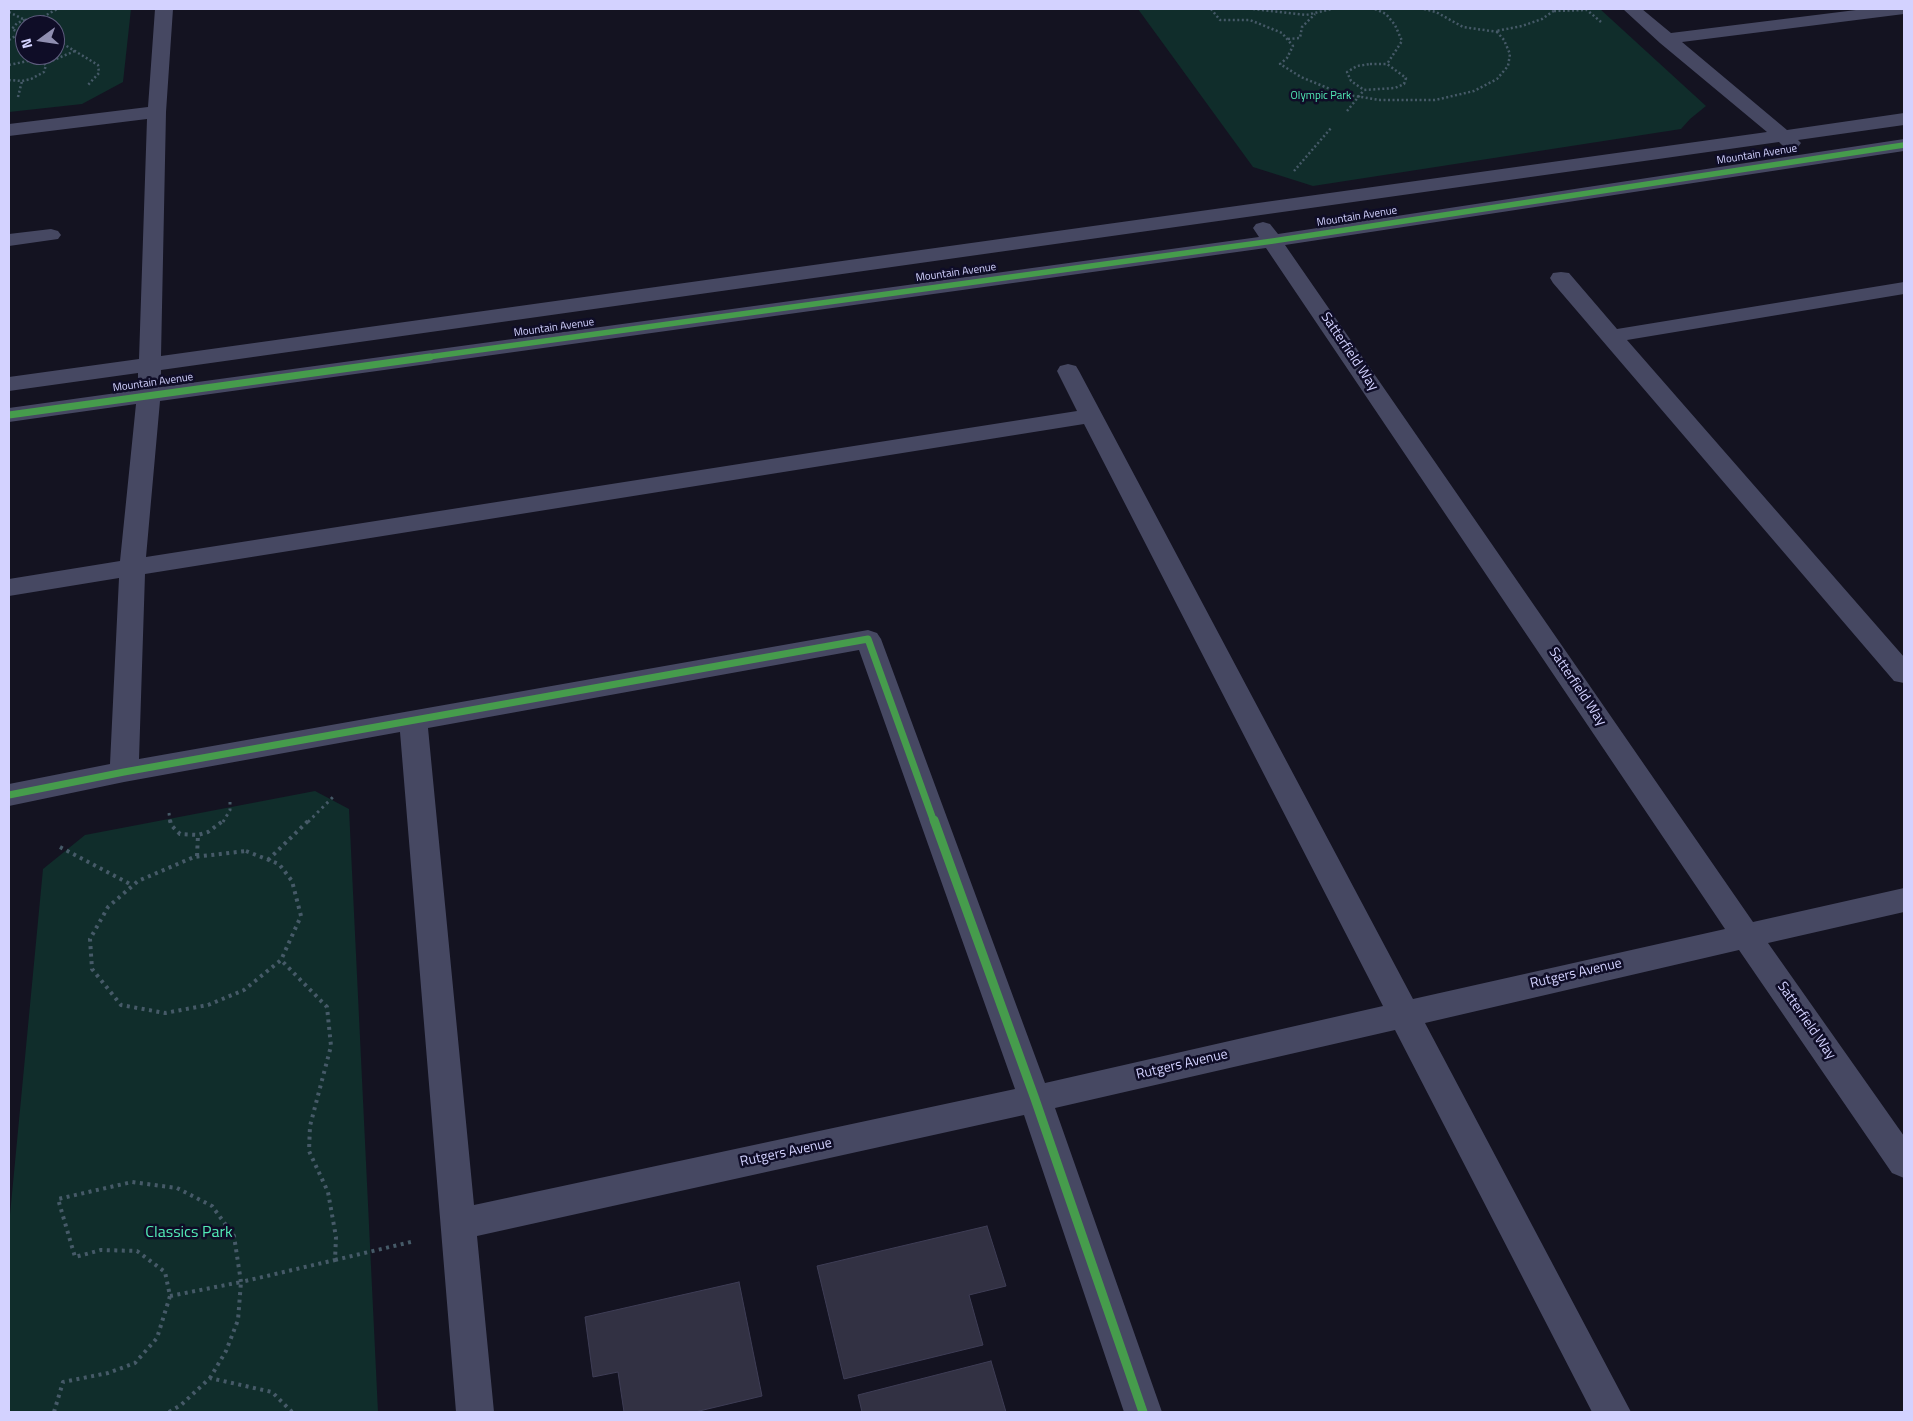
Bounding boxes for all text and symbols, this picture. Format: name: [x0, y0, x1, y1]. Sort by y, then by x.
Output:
north arrow: [15, 15, 65, 65]
text: N: [15, 36, 37, 51]
park label: Olympic Park: [1291, 89, 1351, 103]
street label: Mountain Avenue: [1716, 142, 1798, 168]
street label: Mountain Avenue: [1316, 204, 1398, 230]
street label: Mountain Avenue: [915, 261, 997, 285]
street label: Satterfield Way: [1317, 310, 1381, 394]
street label: Mountain Avenue: [513, 316, 595, 340]
street label: Mountain Avenue: [112, 371, 194, 395]
street label: Satterfield Way: [1545, 645, 1609, 729]
street label: Rutgers Avenue: [1529, 955, 1623, 993]
street label: Satterfield Way: [1773, 979, 1839, 1063]
street label: Rutgers Avenue: [1135, 1046, 1229, 1084]
street label: Rutgers Avenue: [739, 1135, 833, 1171]
park label: Classics Park: [145, 1223, 233, 1243]

